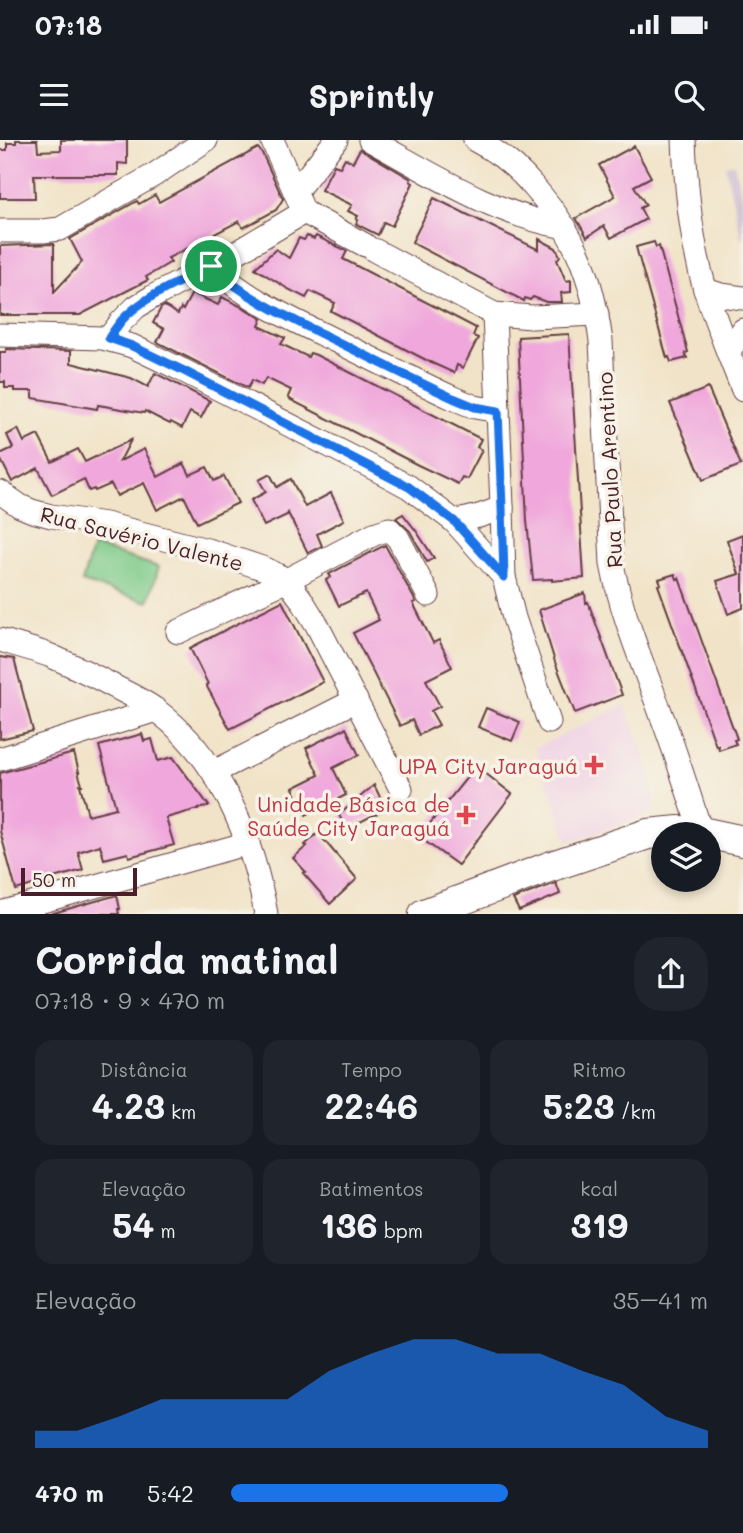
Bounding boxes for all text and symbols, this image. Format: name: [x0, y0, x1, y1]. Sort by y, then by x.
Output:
text: 07:18: [35, 8, 102, 42]
text: Sprintly: [308, 74, 435, 116]
icon: menu: [35, 76, 73, 114]
icon: search: [670, 76, 708, 114]
pin: [181, 236, 241, 296]
icon: arrive: [192, 247, 230, 285]
street label: Rua Paulo Arentino: [590, 371, 628, 569]
street label: Rua Savério Valente: [38, 500, 246, 576]
place label: UPA City Jaraguá: [398, 752, 578, 779]
marker: UPA City Jaraguá: [584, 755, 604, 775]
place label: Unidade Básica de Saúde City Jaraguá: [247, 790, 450, 841]
marker: Unidade Básica de Saúde City Jaraguá: [456, 805, 476, 825]
map controls: [651, 822, 721, 892]
button: layers: [651, 822, 721, 892]
scale bar: [21, 864, 136, 896]
text: 50 m: [32, 867, 76, 892]
text: Corrida matinal: [35, 934, 338, 984]
button: share: [634, 937, 708, 1011]
text: 07:18 · 9 × 470 m: [35, 985, 225, 1015]
text: Distância: [100, 1057, 188, 1082]
text: Tempo: [341, 1057, 402, 1082]
text: Ritmo: [573, 1057, 626, 1082]
text: 4.23: [91, 1082, 165, 1128]
text: 22:46: [325, 1082, 418, 1128]
text: 5:23: [542, 1082, 615, 1128]
text: km: [165, 1099, 196, 1124]
text: /km: [615, 1099, 656, 1124]
text: Elevação: [102, 1176, 186, 1201]
text: Batimentos: [319, 1176, 424, 1201]
text: kcal: [580, 1176, 618, 1201]
text: 54: [112, 1201, 155, 1247]
text: 136: [320, 1201, 378, 1247]
text: 319: [570, 1201, 628, 1247]
text: m: [155, 1218, 176, 1243]
text: bpm: [378, 1218, 423, 1243]
text: Elevação: [35, 1285, 136, 1315]
text: 35–41 m: [613, 1285, 708, 1315]
text: 470 m: [35, 1478, 104, 1508]
text: 5:42: [147, 1478, 194, 1508]

